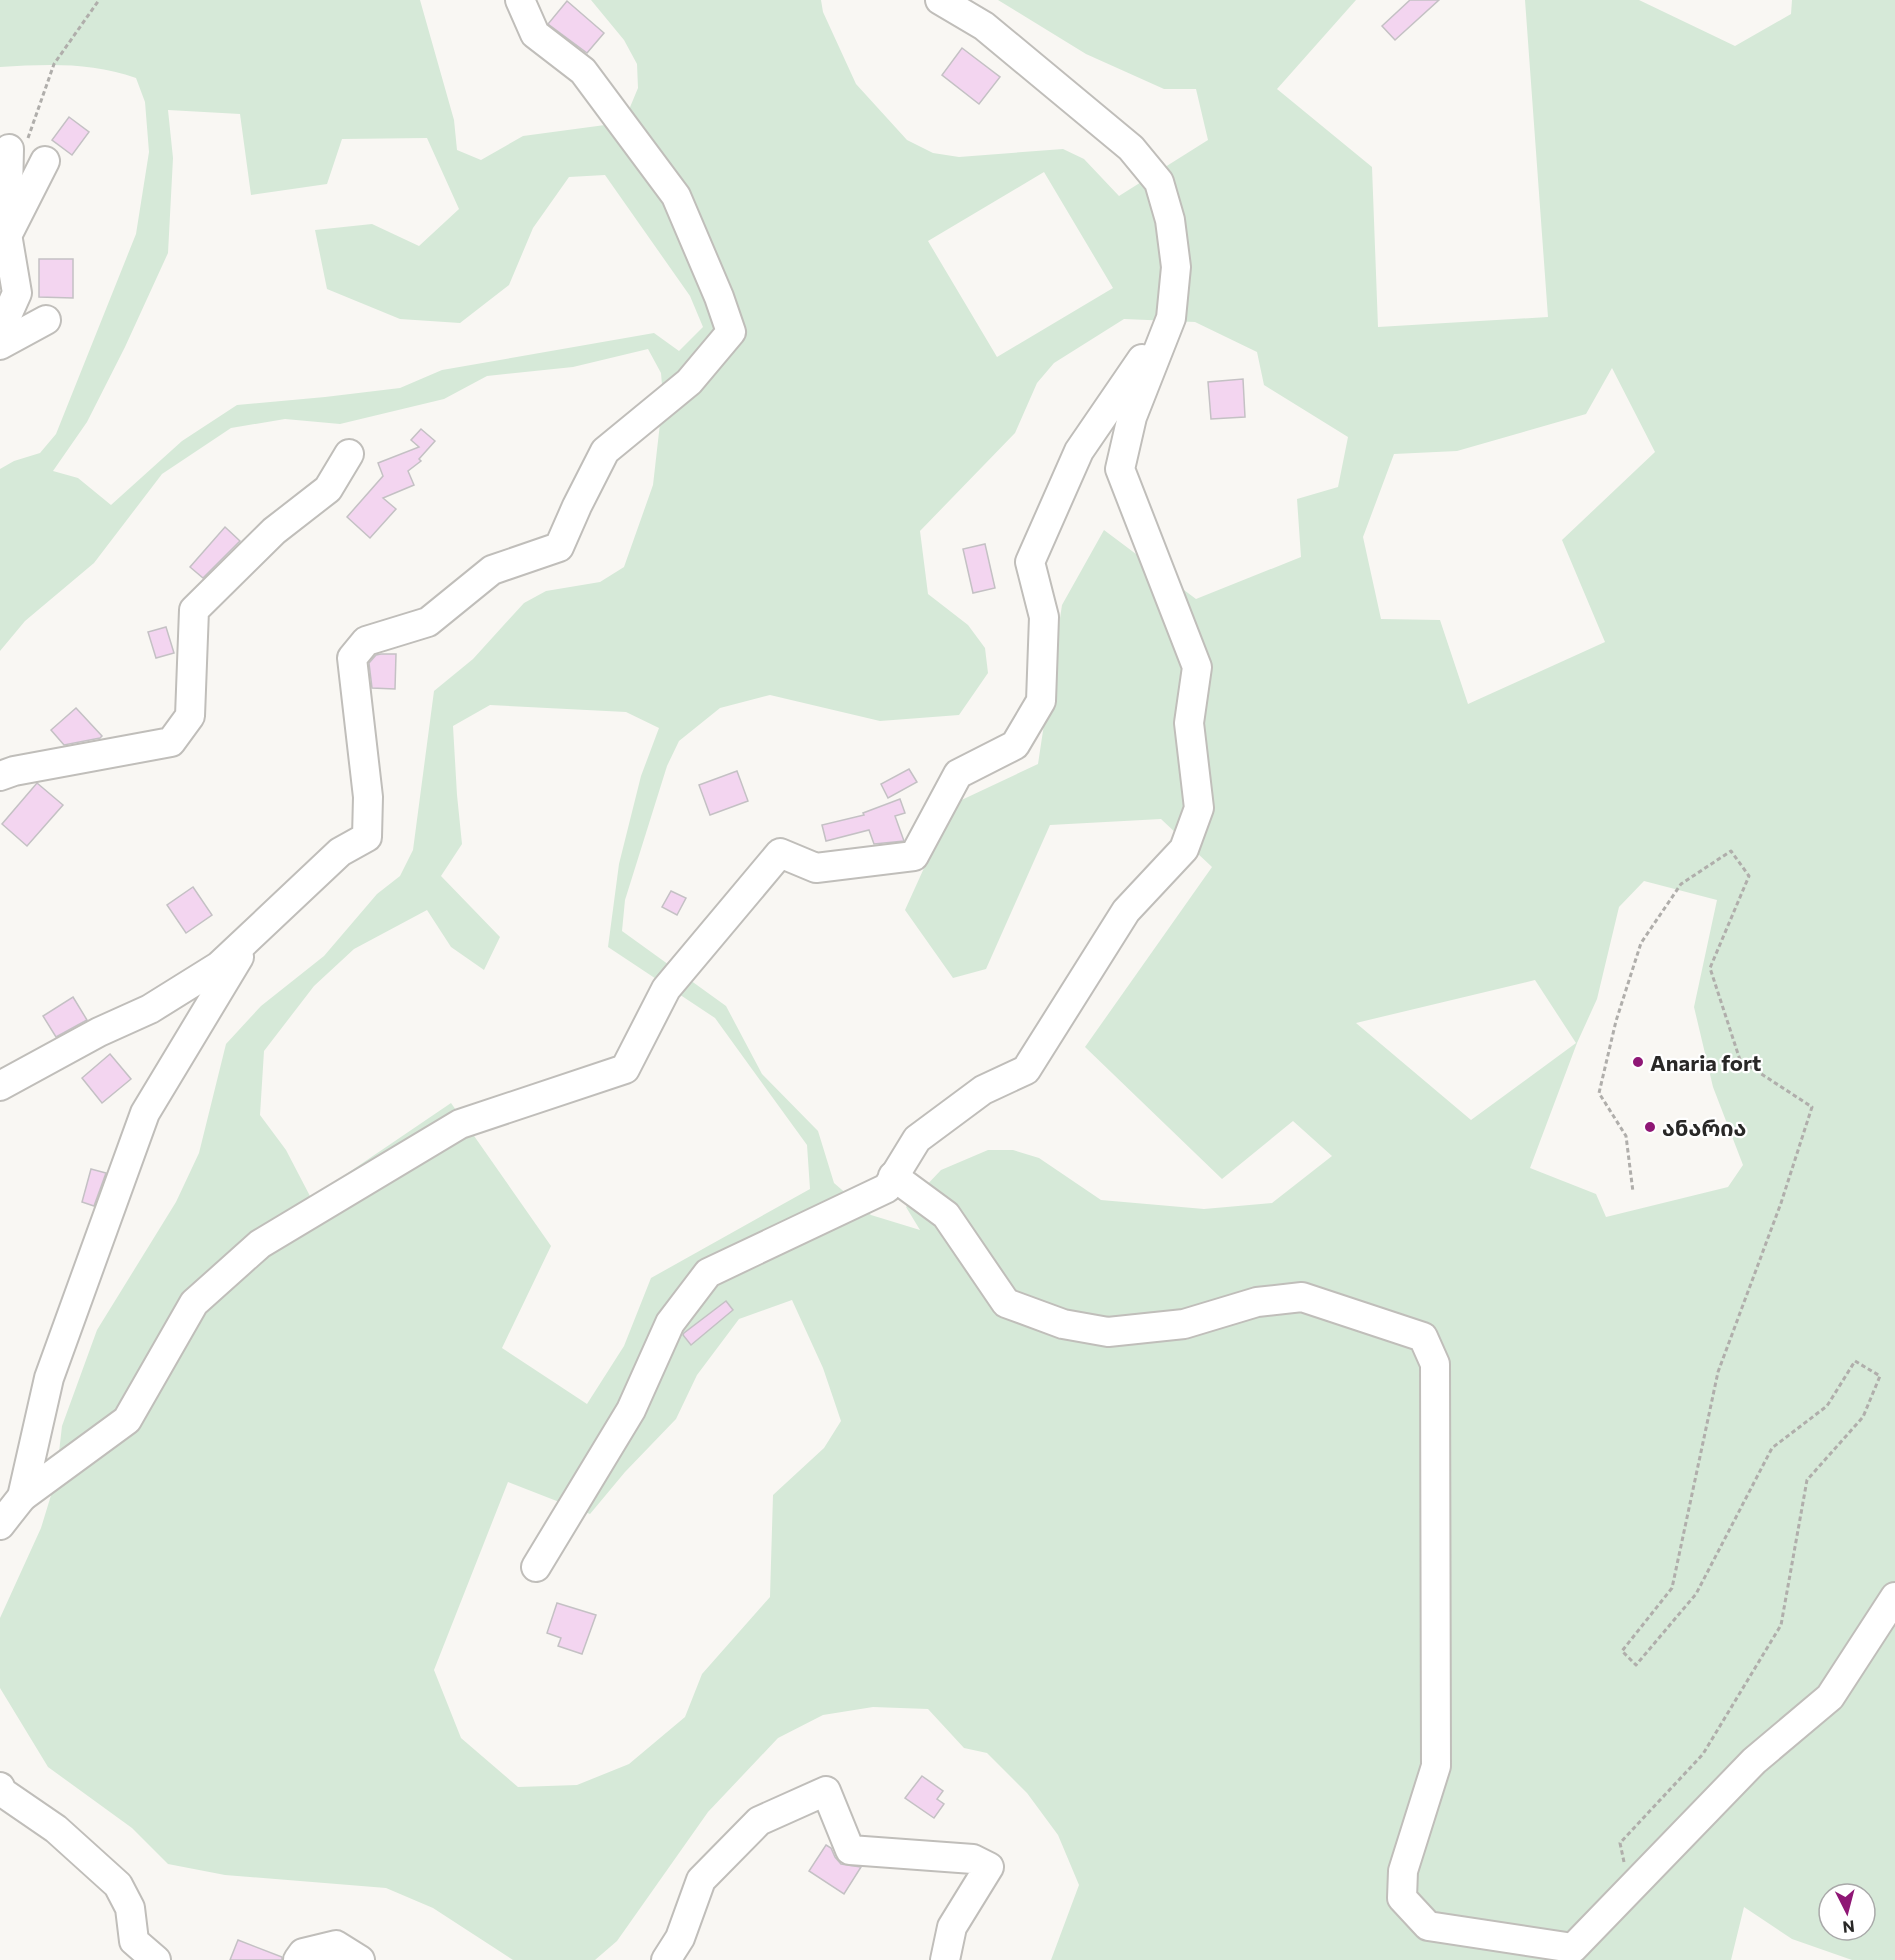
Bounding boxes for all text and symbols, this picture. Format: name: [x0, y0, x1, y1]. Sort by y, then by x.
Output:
place label: Anaria fort: [1650, 1049, 1761, 1076]
marker: Anaria fort: [1631, 1055, 1645, 1069]
place label: ანარია: [1662, 1114, 1746, 1141]
marker: ანარია: [1643, 1120, 1657, 1134]
north arrow: [1817, 1882, 1877, 1942]
text: N: [1842, 1917, 1856, 1937]

